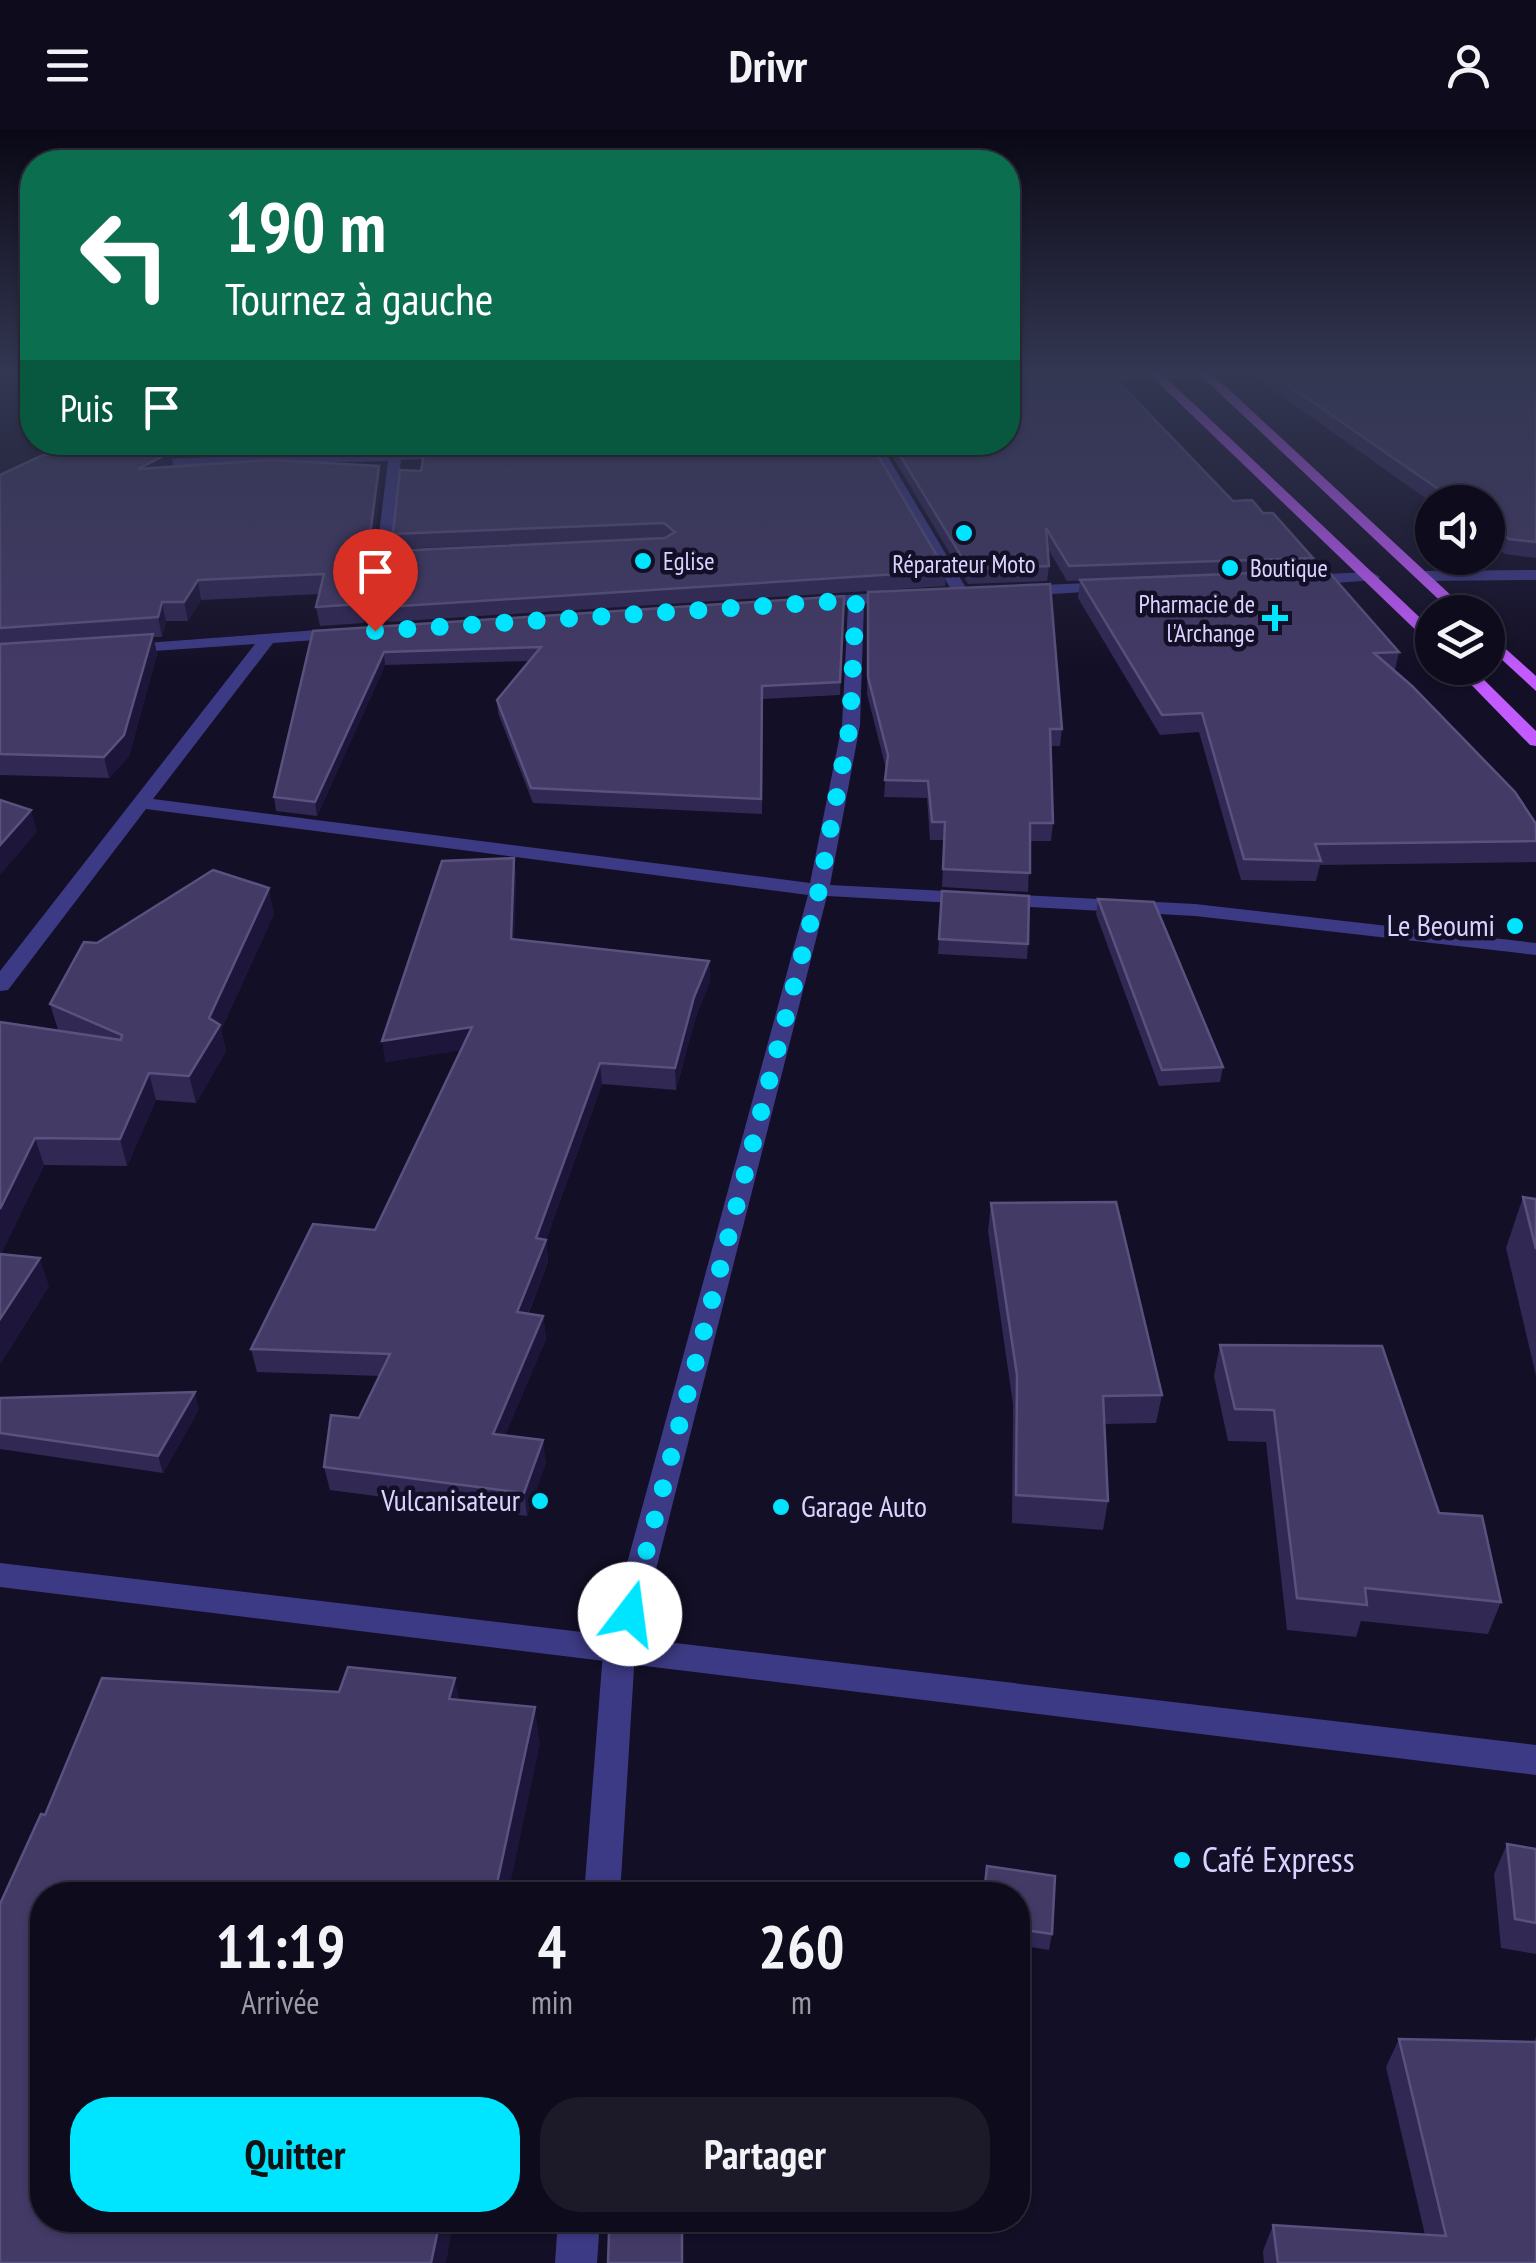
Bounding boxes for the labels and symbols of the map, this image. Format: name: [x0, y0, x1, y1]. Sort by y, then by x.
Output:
marker: Réparateur Moto: [953, 522, 975, 544]
pin: [333, 529, 418, 632]
place label: Eglise: [663, 545, 715, 577]
place label: Réparateur Moto: [892, 548, 1036, 580]
marker: Eglise: [632, 550, 654, 572]
place label: Boutique: [1250, 552, 1328, 584]
marker: Boutique: [1219, 557, 1241, 579]
place label: Pharmacie de l'Archange: [1138, 588, 1255, 649]
marker: Pharmacie de l'Archange: [1264, 607, 1286, 629]
place label: Le Beoumi: [1387, 905, 1495, 944]
marker: Le Beoumi: [1504, 915, 1526, 937]
place label: Vulcanisateur: [380, 1480, 521, 1519]
place label: Garage Auto: [801, 1486, 927, 1525]
marker: Vulcanisateur: [529, 1490, 551, 1512]
marker: Garage Auto: [770, 1496, 792, 1518]
position arrow: [578, 1562, 682, 1666]
place label: Café Express: [1202, 1836, 1355, 1882]
marker: Café Express: [1171, 1849, 1193, 1871]

